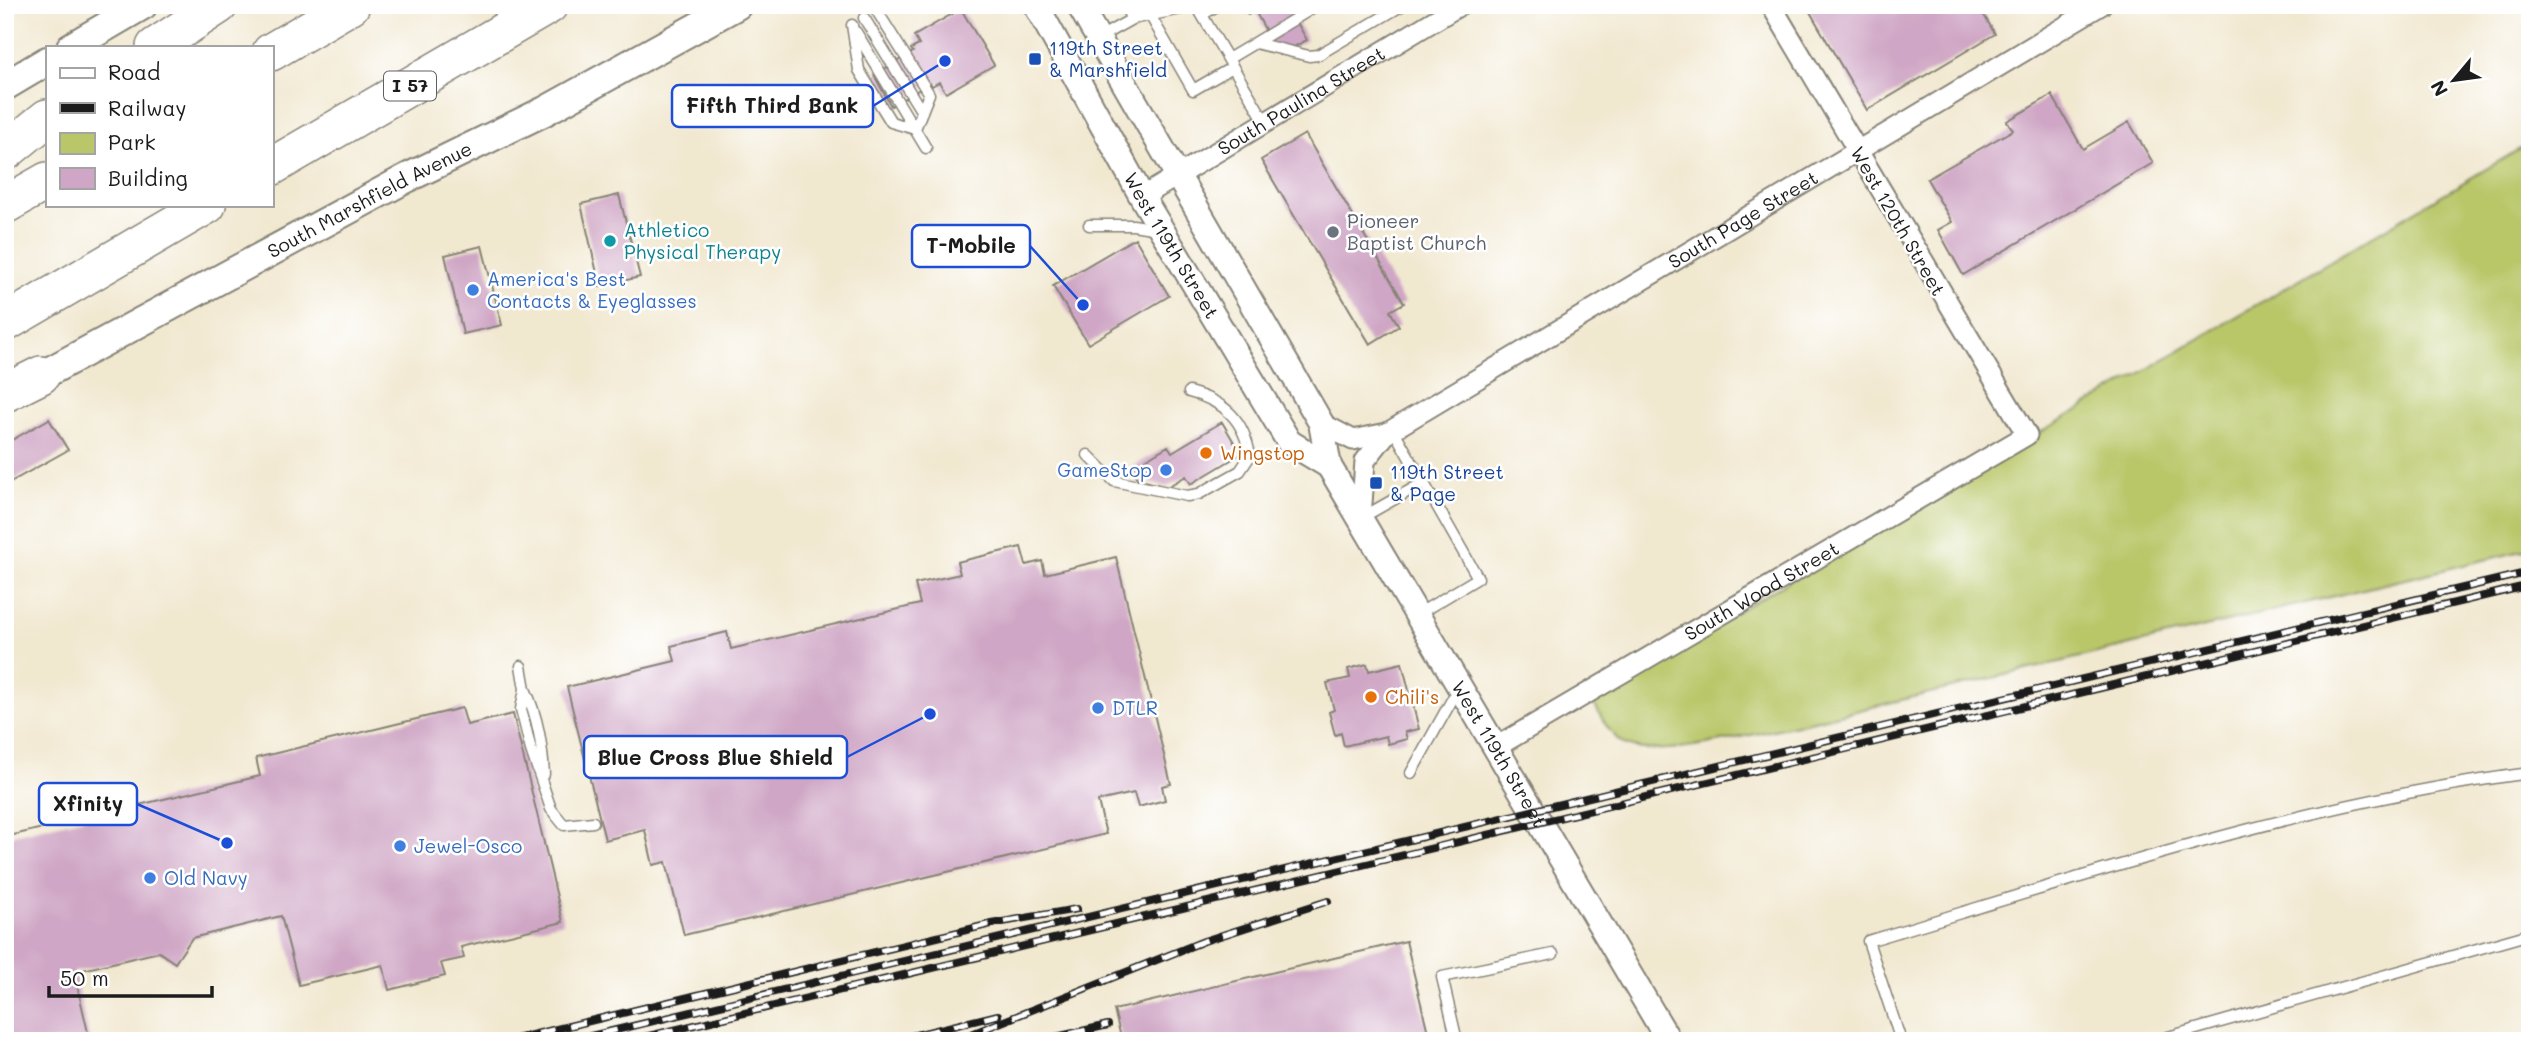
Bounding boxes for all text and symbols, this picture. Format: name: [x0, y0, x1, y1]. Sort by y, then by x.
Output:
place label: 119th Street & Marshfield: [1049, 35, 1167, 82]
street label: South Paulina Street: [1213, 40, 1389, 161]
legend: [46, 46, 273, 206]
north arrow: [2420, 46, 2490, 116]
marker: 119th Street & Marshfield: [1027, 51, 1043, 67]
text: Road: [108, 58, 160, 85]
road number: I 57: [384, 72, 436, 100]
text: N: [2424, 76, 2453, 101]
callout: Fifth Third Bank: [672, 85, 873, 127]
text: Fifth Third Bank: [686, 91, 858, 118]
text: Railway: [108, 94, 187, 121]
text: Park: [108, 128, 156, 155]
street label: South Marshfield Avenue: [263, 135, 476, 263]
street label: West 120th Street: [1845, 142, 1951, 300]
text: Building: [108, 164, 188, 191]
street label: South Page Street: [1663, 165, 1822, 274]
street label: West 119th Street: [1119, 168, 1225, 323]
place label: Pioneer Baptist Church: [1347, 208, 1486, 255]
place label: Athletico Physical Therapy: [624, 217, 781, 264]
marker: Pioneer Baptist Church: [1325, 224, 1341, 240]
callout: T-Mobile: [912, 225, 1030, 267]
text: T-Mobile: [926, 231, 1016, 258]
marker: Athletico Physical Therapy: [602, 233, 618, 249]
place label: America's Best Contacts & Eyeglasses: [487, 266, 697, 313]
marker: America's Best Contacts & Eyeglasses: [465, 282, 481, 298]
place label: Wingstop: [1220, 440, 1305, 465]
marker: Wingstop: [1198, 445, 1214, 461]
place label: GameStop: [1057, 457, 1152, 482]
place label: 119th Street & Page: [1390, 459, 1504, 506]
marker: GameStop: [1158, 462, 1174, 478]
marker: 119th Street & Page: [1368, 475, 1384, 491]
street label: South Wood Street: [1679, 535, 1843, 646]
street label: West 119th Street: [1447, 676, 1553, 831]
place label: Chili's: [1385, 684, 1439, 709]
marker: Chili's: [1363, 689, 1379, 705]
place label: DTLR: [1112, 695, 1158, 720]
marker: DTLR: [1090, 700, 1106, 716]
callout: Blue Cross Blue Shield: [584, 736, 847, 778]
text: Blue Cross Blue Shield: [597, 743, 833, 770]
callout: Xfinity: [39, 783, 137, 825]
text: Xfinity: [53, 789, 123, 817]
place label: Jewel-Osco: [414, 833, 522, 858]
marker: Jewel-Osco: [392, 838, 408, 854]
place label: Old Navy: [164, 865, 248, 890]
marker: Old Navy: [142, 870, 158, 886]
scale bar: [49, 955, 212, 999]
text: 50 m: [60, 964, 109, 991]

